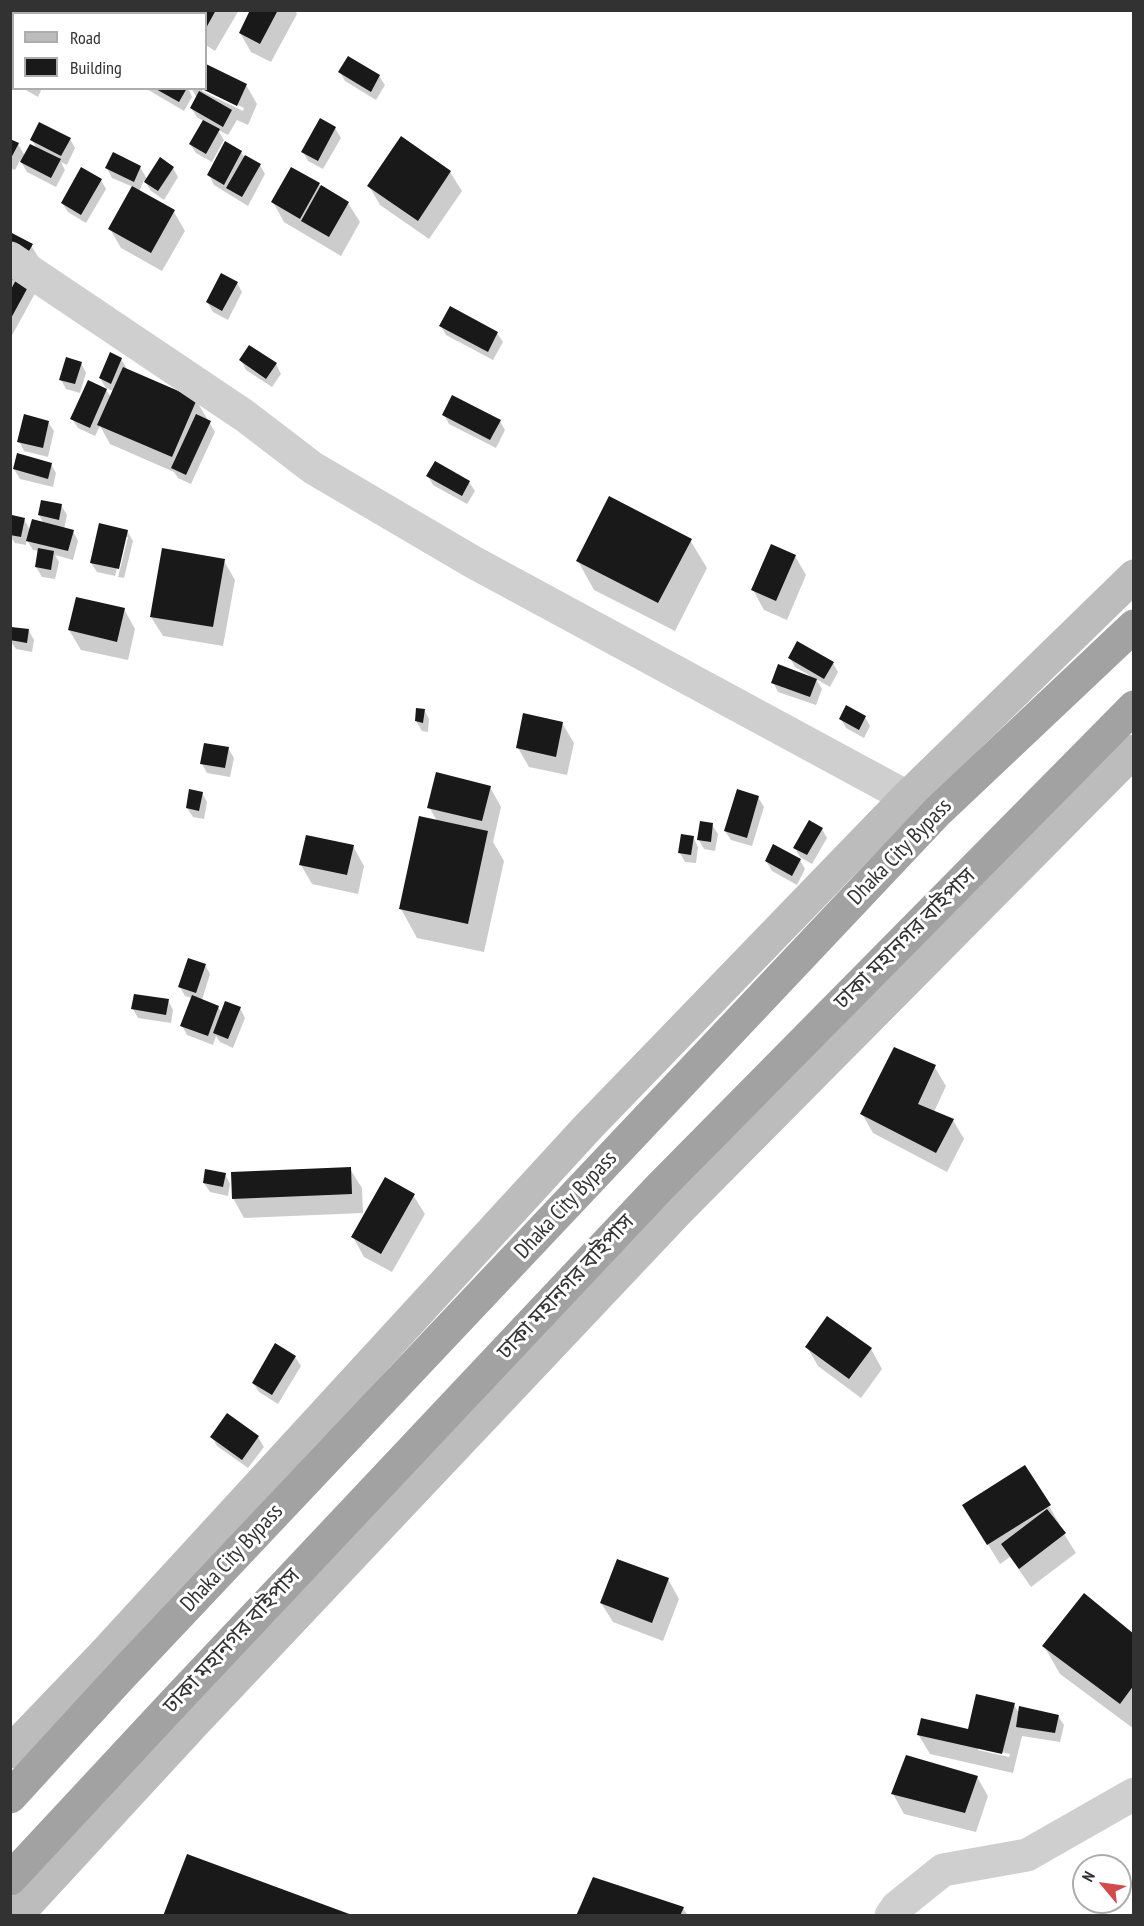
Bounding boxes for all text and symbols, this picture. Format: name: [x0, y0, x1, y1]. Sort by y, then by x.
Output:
legend: [12, 12, 207, 90]
text: Road: [70, 26, 101, 49]
text: Building: [70, 56, 122, 79]
street label: Dhaka City Bypass: [843, 793, 957, 911]
street label: ঢাকা মহানগর বাইপাস: [829, 863, 981, 1015]
street label: Dhaka City Bypass: [509, 1146, 623, 1264]
street label: ঢাকা মহানগর বাইপাস: [492, 1209, 640, 1365]
street label: Dhaka City Bypass: [175, 1499, 289, 1617]
street label: ঢাকা মহানগর বাইপাস: [158, 1563, 306, 1719]
north arrow: [1072, 1854, 1132, 1914]
text: N: [1077, 1868, 1099, 1885]

